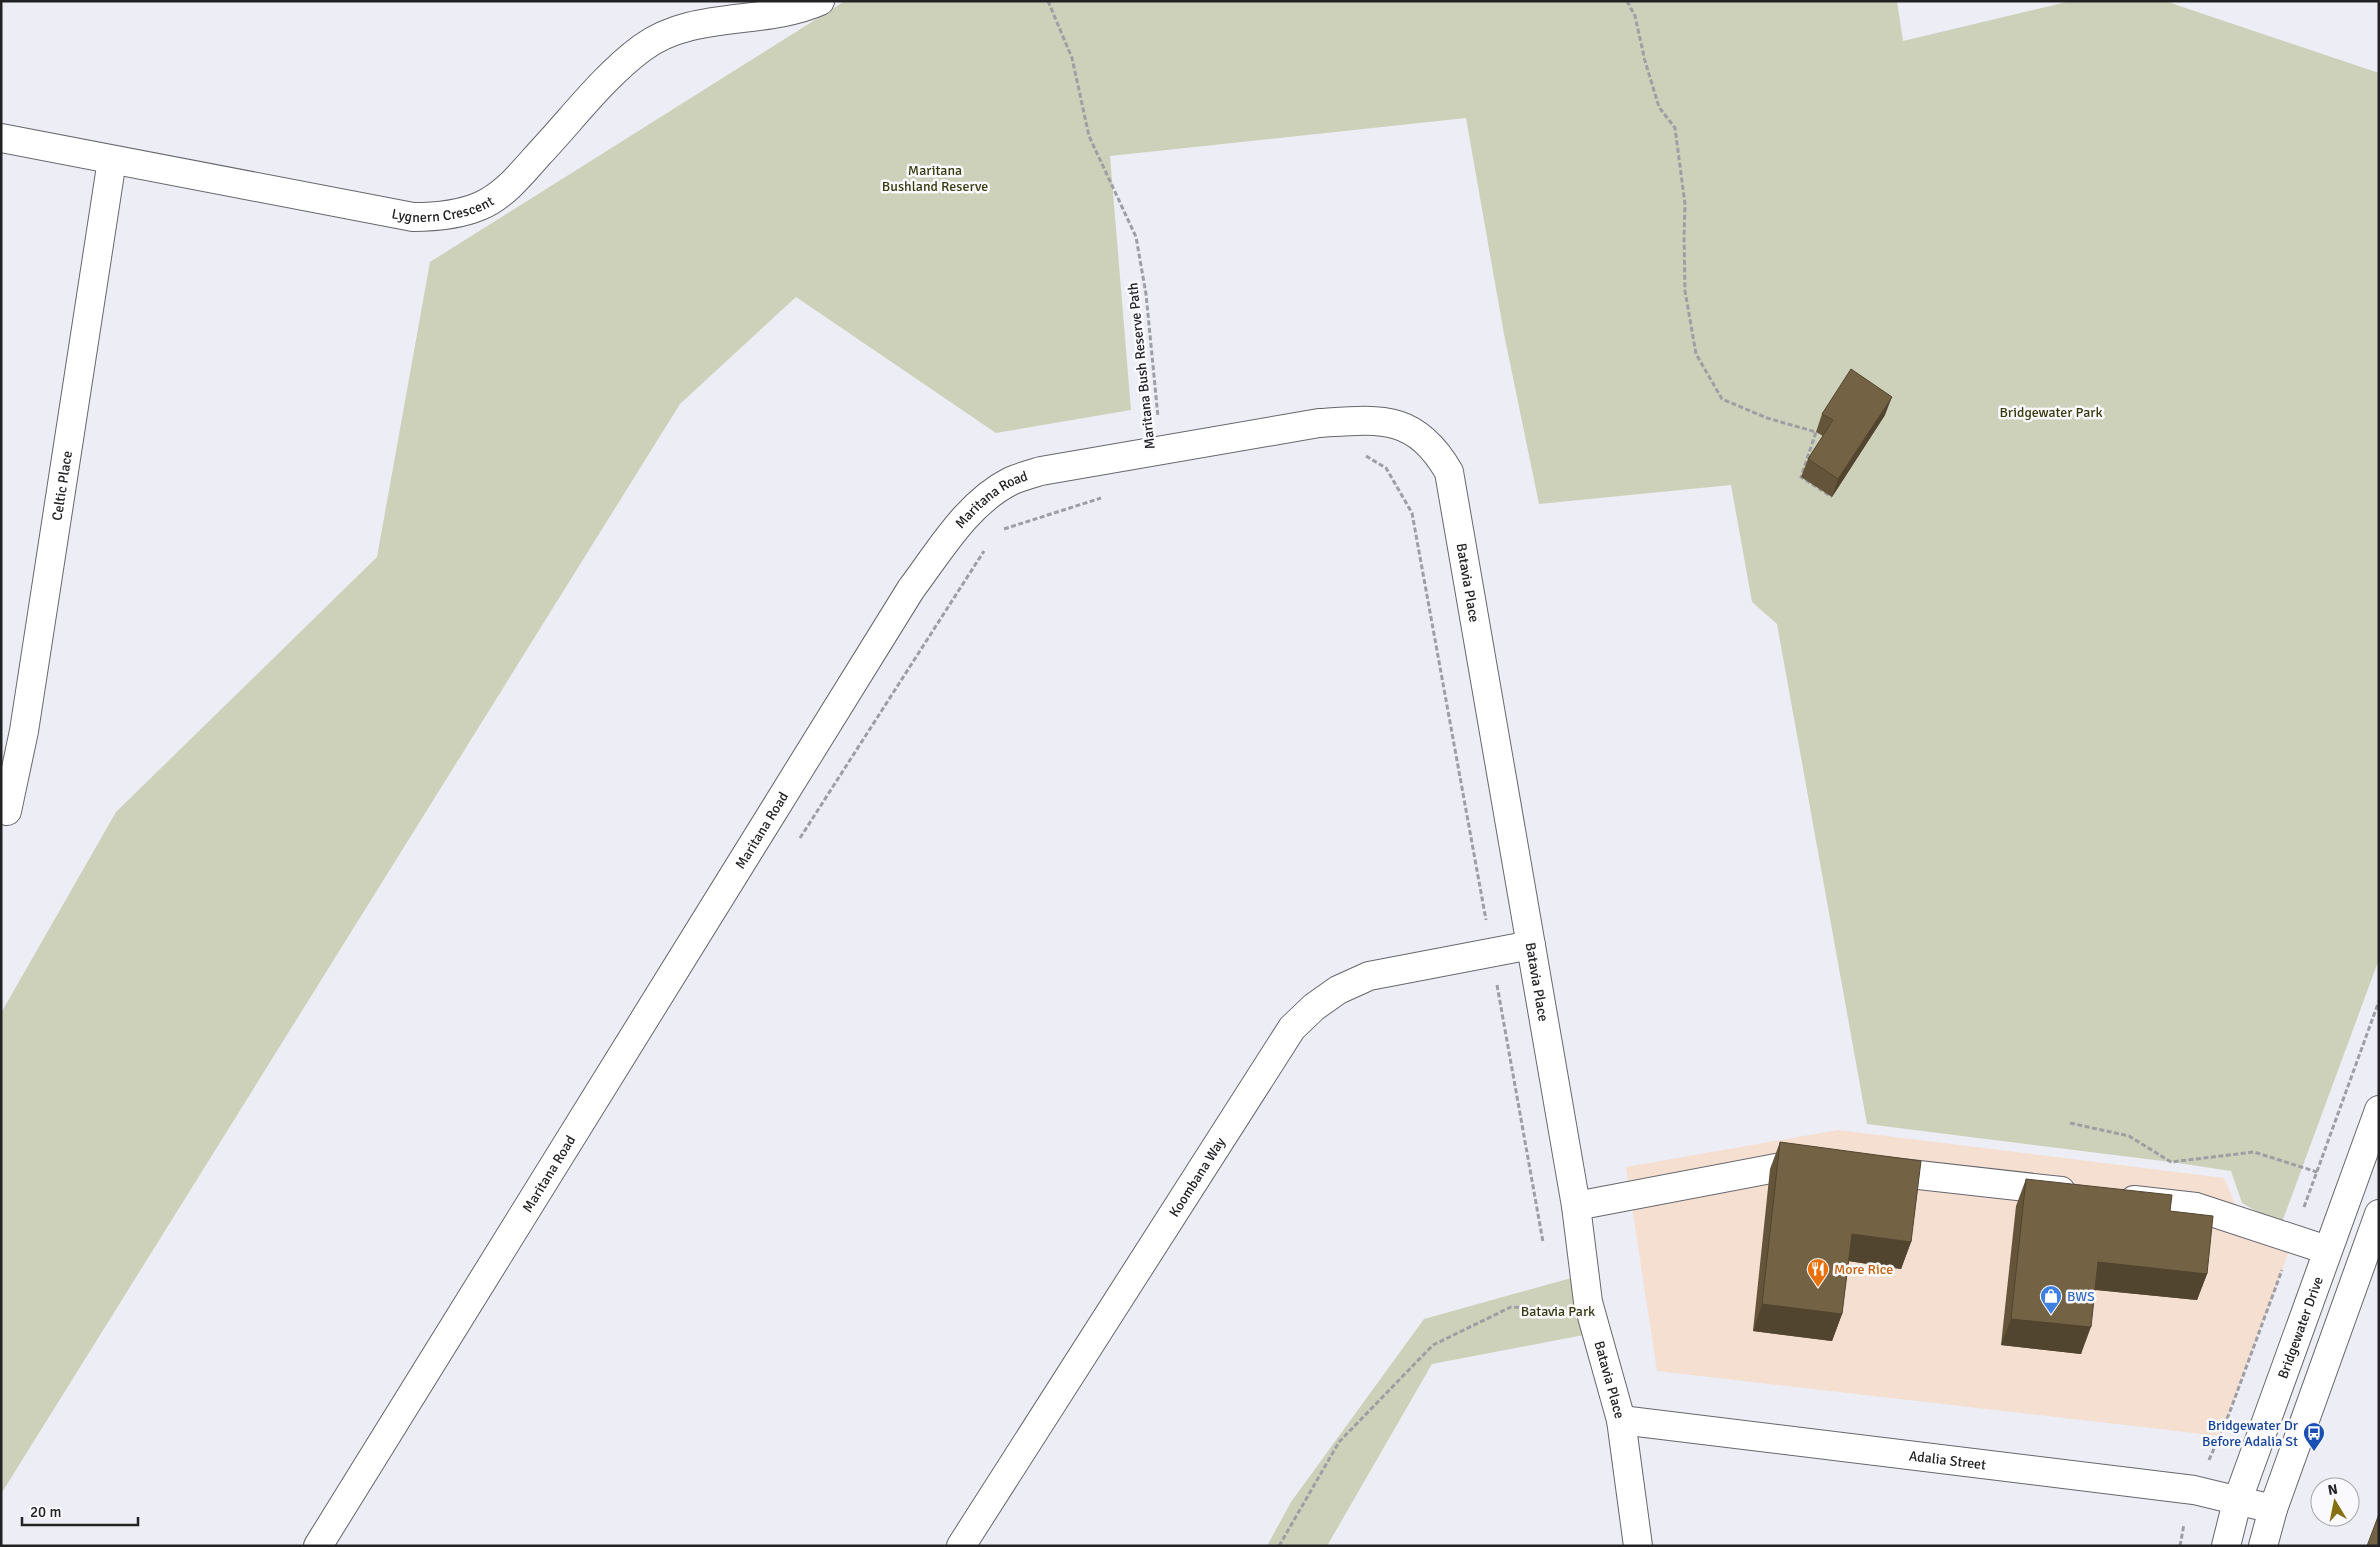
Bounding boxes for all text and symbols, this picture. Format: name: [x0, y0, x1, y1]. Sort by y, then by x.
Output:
park label: Maritana Bushland Reserve: [882, 162, 988, 195]
street label: Lygnern Crescent: [390, 193, 497, 226]
street label: Maritana Bush Reserve Path: [1124, 282, 1159, 450]
park label: Bridgewater Park: [2000, 404, 2102, 421]
street label: Celtic Place: [49, 450, 76, 522]
street label: Maritana Road: [952, 468, 1030, 532]
street label: Batavia Place: [1452, 542, 1483, 624]
street label: Maritana Road: [732, 789, 792, 872]
street label: Batavia Place: [1522, 941, 1552, 1023]
street label: Maritana Road: [519, 1132, 579, 1216]
street label: Koombana Way: [1166, 1134, 1229, 1220]
restaurant icon: More Rice: [1806, 1257, 1830, 1288]
place label: More Rice: [1834, 1261, 1893, 1278]
street label: Bridgewater Drive: [2274, 1274, 2327, 1381]
shop icon: BWS: [2039, 1284, 2063, 1315]
place label: BWS: [2067, 1288, 2095, 1305]
park label: Batavia Park: [1521, 1303, 1595, 1320]
street label: Batavia Place: [1590, 1339, 1628, 1421]
place label: Bridgewater Dr Before Adalia St: [2202, 1417, 2299, 1450]
bus stop icon: Bridgewater Dr Before Adalia St: [2302, 1421, 2326, 1452]
street label: Adalia Street: [1908, 1447, 1987, 1474]
north arrow: [2310, 1477, 2360, 1527]
text: N: [2327, 1480, 2339, 1499]
scale bar: [22, 1494, 139, 1526]
text: 20 m: [30, 1503, 61, 1521]

